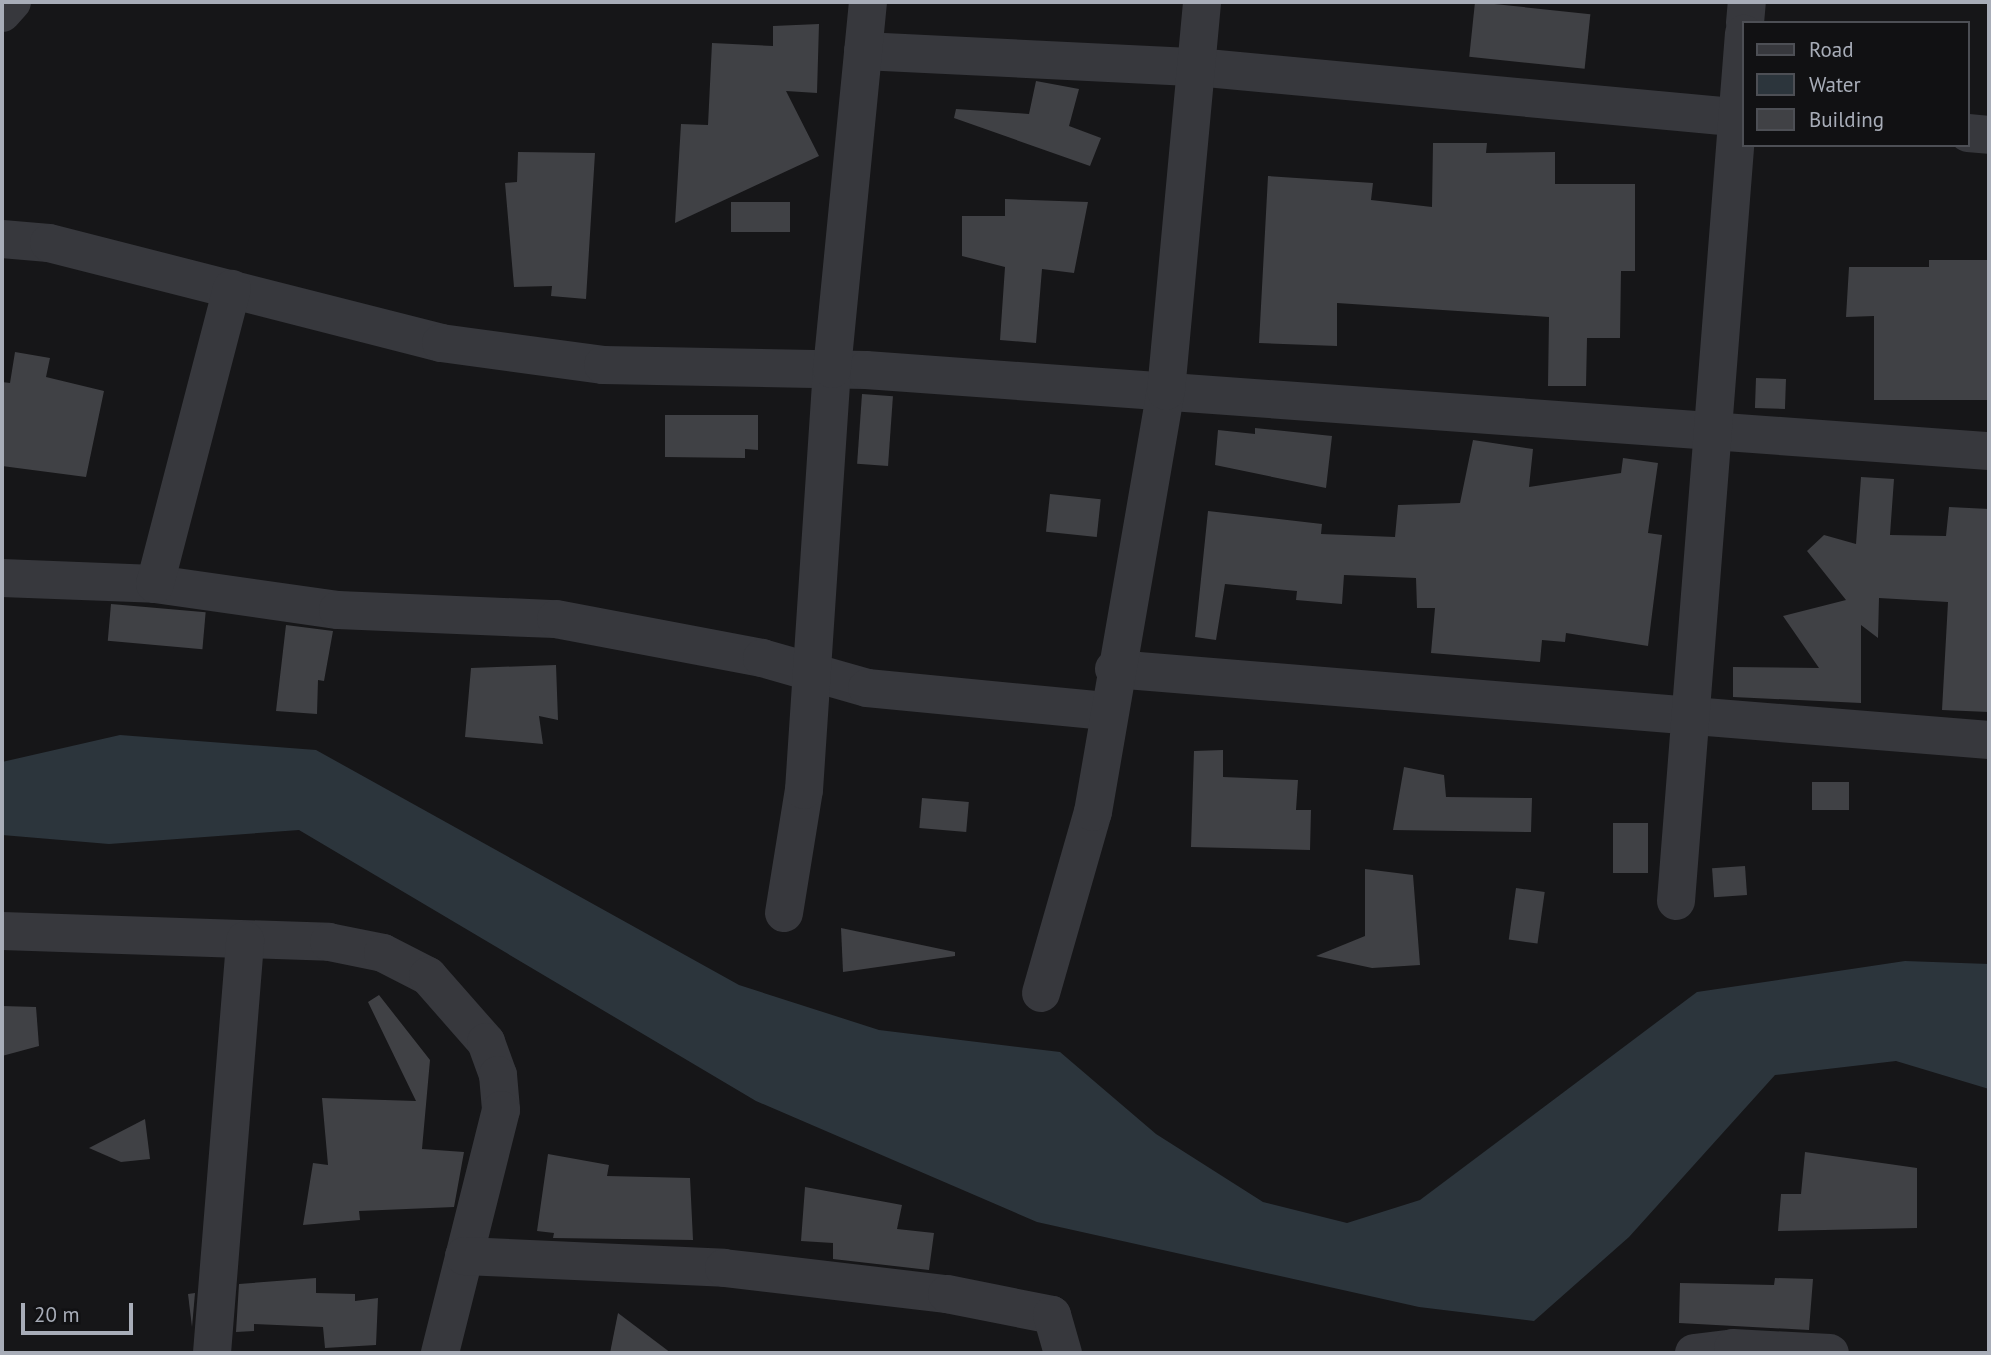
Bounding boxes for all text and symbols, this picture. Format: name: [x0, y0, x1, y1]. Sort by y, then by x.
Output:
legend: [1742, 21, 1970, 147]
text: Road: [1809, 36, 1853, 63]
text: Water: [1809, 71, 1861, 98]
text: Building: [1809, 106, 1884, 133]
scale bar: [24, 1288, 136, 1332]
text: 20 m: [34, 1301, 80, 1328]

